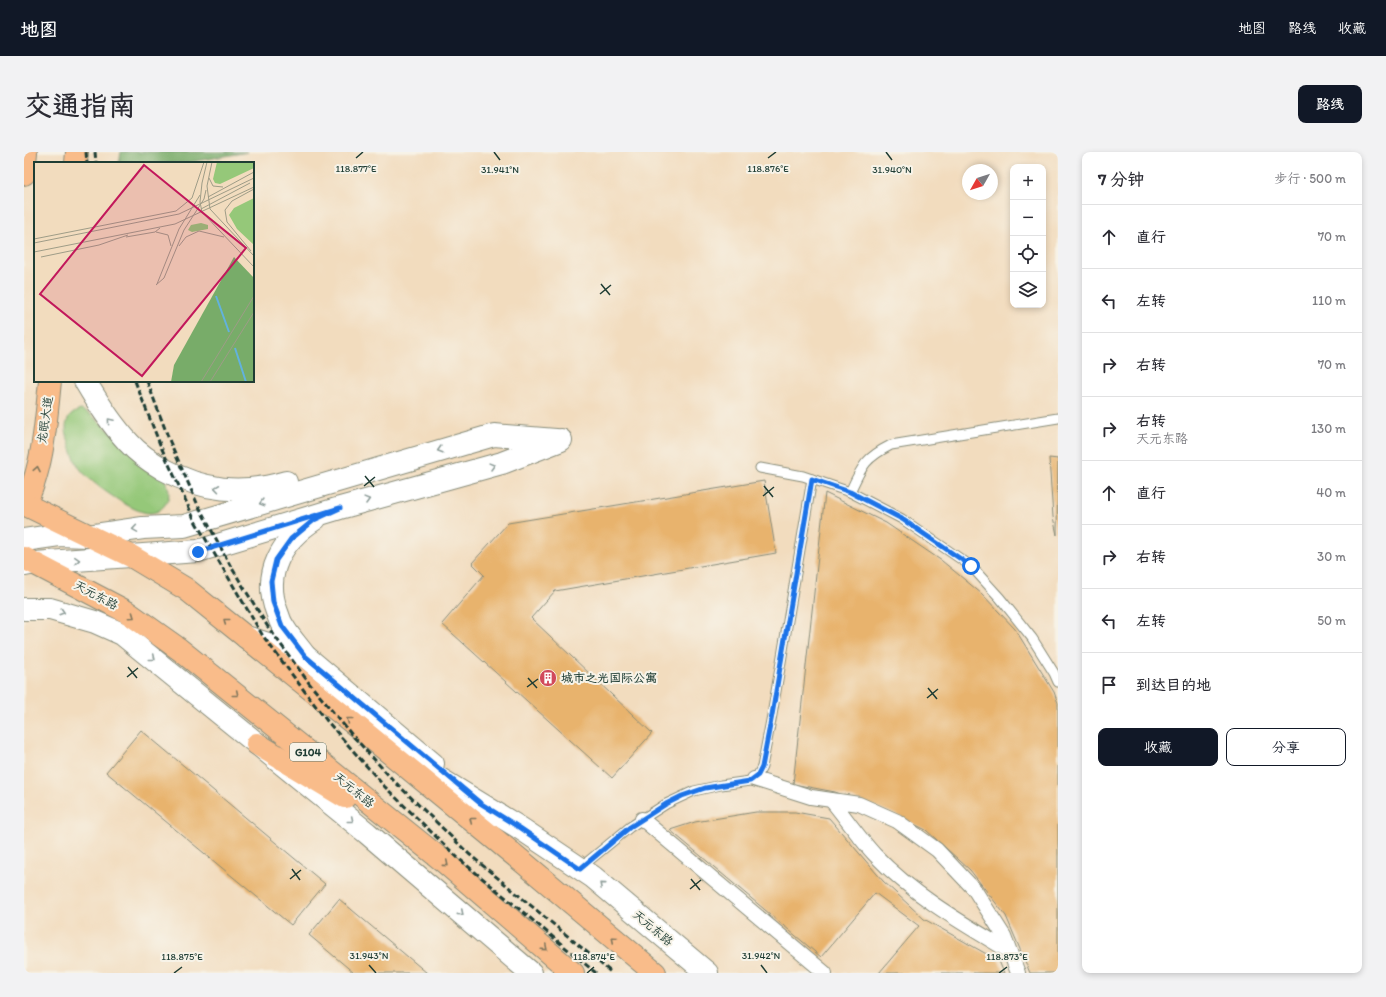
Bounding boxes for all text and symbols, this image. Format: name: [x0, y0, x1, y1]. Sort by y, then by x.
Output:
text: 地图: [20, 18, 58, 41]
text: 地图: [1238, 20, 1266, 37]
text: 路线: [1288, 20, 1316, 37]
text: 收藏: [1338, 20, 1366, 37]
button: 路线: [1298, 85, 1362, 123]
text: 交通指南: [24, 88, 136, 122]
inset map: [34, 162, 254, 382]
text: 118.877°E: [335, 162, 377, 175]
text: 118.876°E: [747, 162, 789, 175]
text: 31.941°N: [481, 163, 519, 176]
text: 31.940°N: [872, 163, 912, 176]
north arrow: [962, 164, 998, 200]
map controls: [1010, 164, 1046, 308]
button: +: [1010, 164, 1046, 200]
text: 7 分钟: [1098, 169, 1144, 189]
text: 步行 · 500 m: [1274, 171, 1346, 186]
button: −: [1010, 200, 1046, 236]
icon: ahead: [1098, 226, 1120, 248]
text: 直行: [1136, 228, 1166, 246]
text: 70 m: [1318, 229, 1346, 244]
button: locate: [1010, 236, 1046, 272]
button: layers: [1010, 272, 1046, 308]
icon: left: [1098, 290, 1120, 312]
text: 左转: [1136, 292, 1166, 310]
text: 110 m: [1312, 293, 1346, 308]
icon: right: [1098, 354, 1120, 376]
text: 右转: [1136, 356, 1166, 374]
text: 70 m: [1318, 357, 1346, 372]
street label: 龙眠大道: [35, 395, 55, 445]
text: 右转: [1136, 412, 1166, 430]
one-way arrow: [107, 418, 114, 425]
icon: right: [1098, 418, 1120, 440]
text: 130 m: [1311, 421, 1346, 436]
text: 天元东路: [1136, 431, 1188, 446]
one-way arrow: [437, 445, 444, 454]
one-way arrow: [488, 462, 495, 471]
one-way arrow: [33, 466, 41, 472]
icon: ahead: [1098, 482, 1120, 504]
one-way arrow: [214, 484, 220, 493]
text: 直行: [1136, 484, 1166, 502]
text: 40 m: [1316, 485, 1346, 500]
one-way arrow: [363, 496, 370, 505]
one-way arrow: [259, 498, 266, 507]
one-way arrow: [132, 524, 138, 533]
route end: [189, 543, 207, 561]
icon: right: [1098, 546, 1120, 568]
text: 右转: [1136, 548, 1166, 566]
text: 30 m: [1317, 549, 1346, 564]
one-way arrow: [74, 556, 80, 564]
route start: [962, 557, 980, 575]
street label: 天元东路: [72, 578, 120, 612]
one-way arrow: [59, 607, 66, 616]
icon: left: [1098, 610, 1120, 632]
one-way arrow: [128, 611, 135, 618]
text: 左转: [1136, 612, 1166, 630]
text: 50 m: [1317, 613, 1346, 628]
one-way arrow: [223, 619, 230, 626]
one-way arrow: [148, 654, 155, 661]
building icon: 城市之光国际公寓: [538, 668, 558, 688]
place label: 城市之光国际公寓: [561, 671, 657, 685]
icon: arrive: [1098, 674, 1120, 696]
text: 到达目的地: [1136, 676, 1211, 694]
one-way arrow: [231, 690, 238, 697]
one-way arrow: [347, 717, 354, 724]
button: 收藏: [1098, 728, 1218, 766]
button: 分享: [1226, 728, 1346, 766]
road number: G104: [290, 743, 326, 761]
street label: 天元东路: [331, 769, 377, 811]
one-way arrow: [346, 816, 354, 823]
one-way arrow: [469, 817, 476, 824]
one-way arrow: [441, 859, 448, 866]
one-way arrow: [600, 883, 607, 890]
street label: 天元东路: [630, 907, 676, 949]
one-way arrow: [456, 909, 464, 916]
one-way arrow: [612, 936, 619, 943]
one-way arrow: [540, 944, 547, 951]
text: 31.943°N: [350, 949, 389, 962]
text: 31.942°N: [742, 949, 781, 962]
text: 118.875°E: [161, 950, 203, 963]
text: 118.874°E: [573, 950, 616, 963]
text: 118.873°E: [986, 950, 1028, 963]

